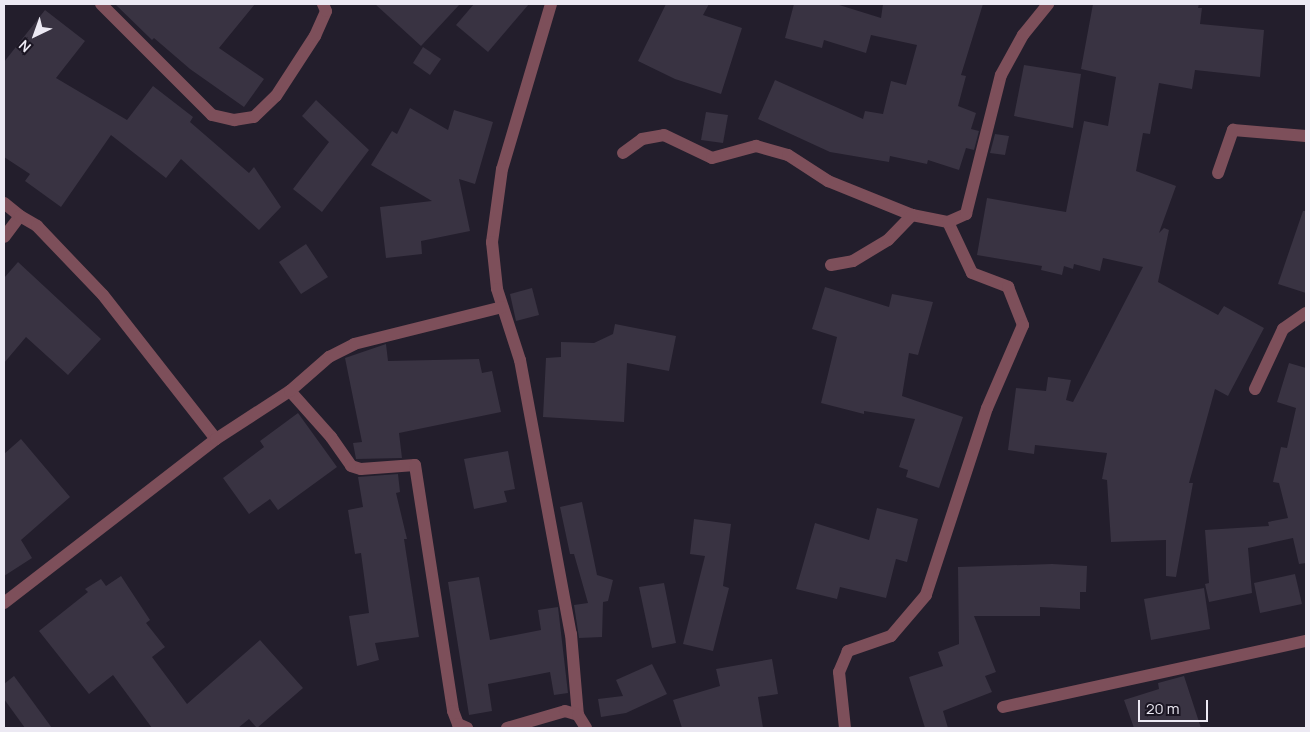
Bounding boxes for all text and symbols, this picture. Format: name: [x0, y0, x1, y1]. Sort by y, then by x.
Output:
north arrow: [10, 10, 60, 60]
text: N: [15, 36, 35, 57]
scale bar: [1140, 690, 1210, 722]
text: 20 m: [1146, 698, 1179, 719]

